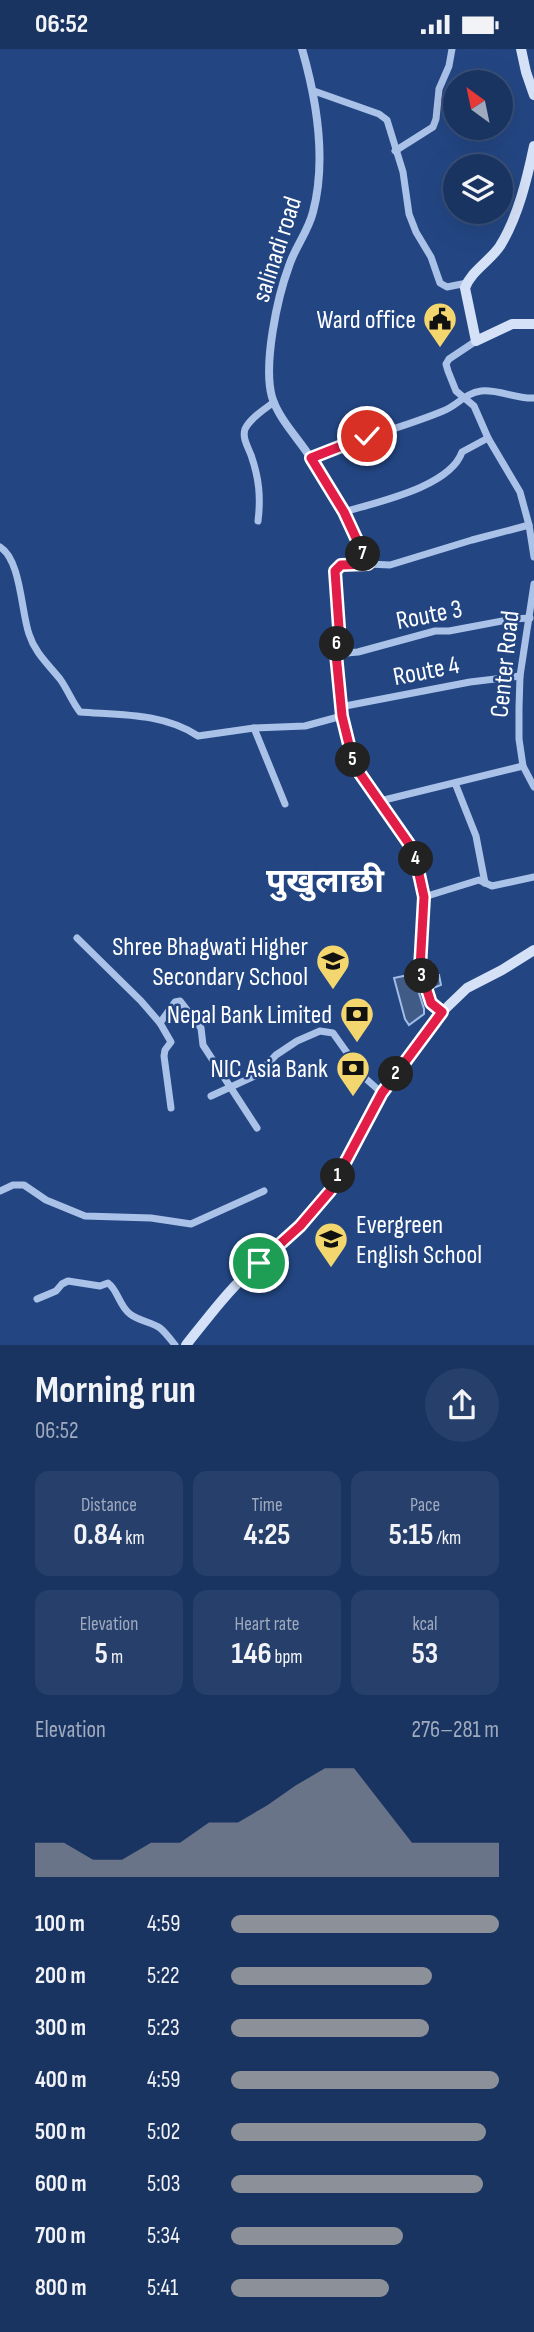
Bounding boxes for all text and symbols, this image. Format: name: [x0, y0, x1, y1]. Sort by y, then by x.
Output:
text: 06:52: [35, 9, 88, 40]
north arrow: [443, 70, 513, 140]
map controls: [443, 70, 513, 224]
button: layers: [443, 154, 513, 224]
street label: salinadi road: [246, 193, 309, 306]
public building icon: Ward office: [421, 300, 459, 349]
place label: Ward office: [317, 305, 416, 336]
pin: [337, 406, 397, 466]
icon: check: [348, 417, 386, 455]
pin: 7: [346, 537, 380, 571]
text: 7: [358, 542, 367, 565]
street label: Route 3: [394, 594, 465, 637]
street label: Center Road: [484, 609, 527, 719]
pin: 6: [320, 627, 354, 661]
text: 6: [332, 632, 341, 655]
street label: Route 4: [391, 650, 462, 693]
pin: 5: [336, 743, 370, 777]
text: 5: [348, 748, 357, 771]
pin: 4: [398, 841, 434, 877]
text: 4: [411, 847, 420, 870]
district label: पुखुलाछी: [266, 862, 385, 902]
place label: Shree Bhagwati Higher Secondary School: [112, 932, 309, 993]
school or university icon: Shree Bhagwati Higher Secondary School: [314, 942, 352, 991]
pin: 3: [404, 958, 440, 993]
text: 3: [417, 964, 426, 987]
bank icon: Nepal Bank Limited: [338, 995, 376, 1044]
place label: Nepal Bank Limited: [167, 1000, 332, 1031]
bank icon: NIC Asia Bank: [334, 1049, 372, 1098]
place label: NIC Asia Bank: [211, 1054, 328, 1085]
pin: 2: [378, 1056, 414, 1091]
text: 2: [391, 1062, 400, 1085]
pin: 1: [320, 1159, 356, 1193]
text: 1: [334, 1164, 341, 1187]
place label: Evergreen English School: [356, 1210, 482, 1271]
school or university icon: Evergreen English School: [312, 1220, 350, 1269]
pin: [229, 1233, 289, 1293]
icon: arrive: [240, 1244, 278, 1282]
text: Morning run: [35, 1368, 196, 1413]
button: share: [425, 1368, 499, 1442]
text: 06:52: [35, 1417, 78, 1445]
text: Distance: [81, 1494, 137, 1517]
text: Time: [251, 1494, 283, 1517]
text: Pace: [410, 1494, 440, 1517]
text: 0.84: [73, 1517, 122, 1553]
text: 4:25: [244, 1517, 290, 1553]
text: 5:15: [389, 1517, 434, 1553]
text: km: [122, 1527, 145, 1550]
text: /km: [434, 1527, 461, 1550]
text: Elevation: [80, 1613, 138, 1636]
text: Heart rate: [235, 1613, 299, 1636]
text: kcal: [412, 1613, 438, 1636]
text: 5: [95, 1636, 108, 1672]
text: 146: [231, 1636, 272, 1672]
text: 53: [412, 1636, 438, 1672]
text: m: [108, 1646, 123, 1669]
text: bpm: [272, 1646, 303, 1669]
text: Elevation: [35, 1716, 106, 1744]
text: 276–281 m: [411, 1716, 499, 1744]
text: 100 m: [35, 1910, 85, 1938]
text: 4:59: [147, 1910, 180, 1938]
text: 200 m: [35, 1962, 86, 1990]
text: 5:22: [147, 1962, 180, 1990]
text: 300 m: [35, 2014, 86, 2042]
text: 5:23: [147, 2014, 180, 2042]
text: 400 m: [35, 2066, 86, 2094]
text: 4:59: [147, 2066, 180, 2094]
text: 500 m: [35, 2118, 86, 2146]
text: 5:02: [147, 2118, 180, 2146]
text: 600 m: [35, 2170, 87, 2198]
text: 5:03: [147, 2170, 180, 2198]
text: 700 m: [35, 2222, 86, 2250]
text: 5:34: [147, 2222, 180, 2250]
text: 800 m: [35, 2274, 87, 2302]
text: 5:41: [147, 2274, 178, 2302]

